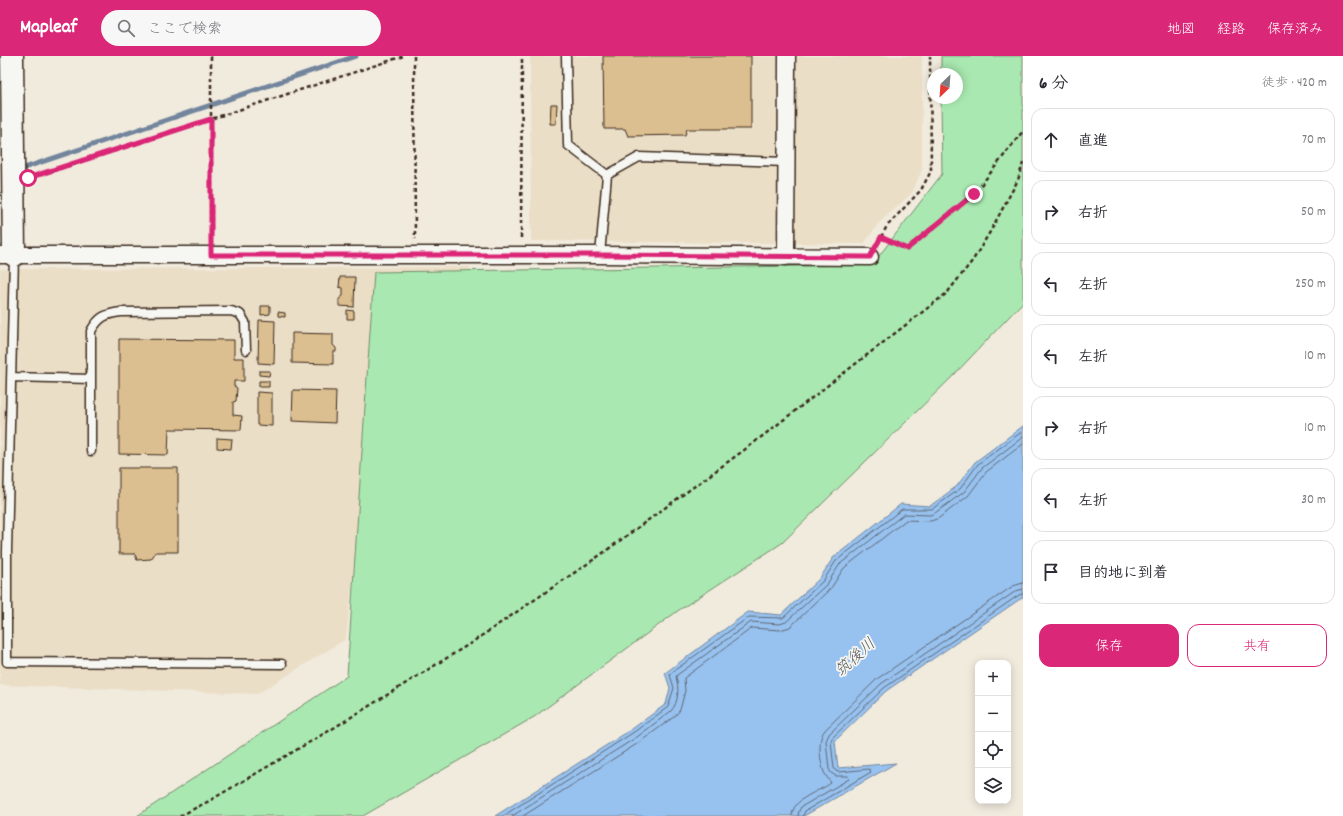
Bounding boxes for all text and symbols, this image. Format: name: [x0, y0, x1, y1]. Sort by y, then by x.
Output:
search box: [101, 10, 381, 46]
text: Mapleaf: [20, 15, 77, 42]
icon: search: [115, 17, 137, 39]
text: ここで検索: [147, 19, 222, 41]
text: 地図: [1167, 20, 1195, 40]
text: 経路: [1217, 20, 1245, 40]
text: 保存済み: [1267, 20, 1323, 40]
north arrow: [927, 68, 963, 104]
text: 6 分: [1039, 73, 1068, 97]
text: 徒歩 · 420 m: [1262, 74, 1327, 93]
icon: ahead: [1040, 129, 1062, 151]
text: 直進: [1078, 131, 1108, 153]
text: 70 m: [1302, 131, 1326, 150]
route start: [19, 169, 37, 187]
route end: [965, 185, 983, 203]
icon: right: [1040, 201, 1062, 223]
text: 右折: [1078, 203, 1108, 225]
text: 50 m: [1301, 203, 1326, 222]
icon: left: [1040, 273, 1062, 295]
text: 左折: [1078, 275, 1108, 297]
text: 250 m: [1295, 275, 1326, 294]
icon: left: [1040, 345, 1062, 367]
text: 左折: [1078, 347, 1108, 369]
text: 10 m: [1304, 347, 1326, 366]
icon: right: [1040, 417, 1062, 439]
text: 右折: [1078, 419, 1108, 441]
text: 10 m: [1304, 419, 1326, 438]
icon: left: [1040, 489, 1062, 511]
text: 左折: [1078, 491, 1108, 513]
text: 30 m: [1301, 491, 1326, 510]
icon: arrive: [1040, 561, 1062, 583]
text: 目的地に到着: [1078, 563, 1168, 585]
button: 保存: [1039, 624, 1179, 667]
button: 共有: [1187, 624, 1327, 667]
water label: 筑後川: [830, 633, 882, 683]
map controls: [975, 660, 1011, 804]
button: +: [975, 660, 1011, 696]
button: −: [975, 696, 1011, 732]
button: locate: [975, 732, 1011, 768]
button: layers: [975, 768, 1011, 804]

